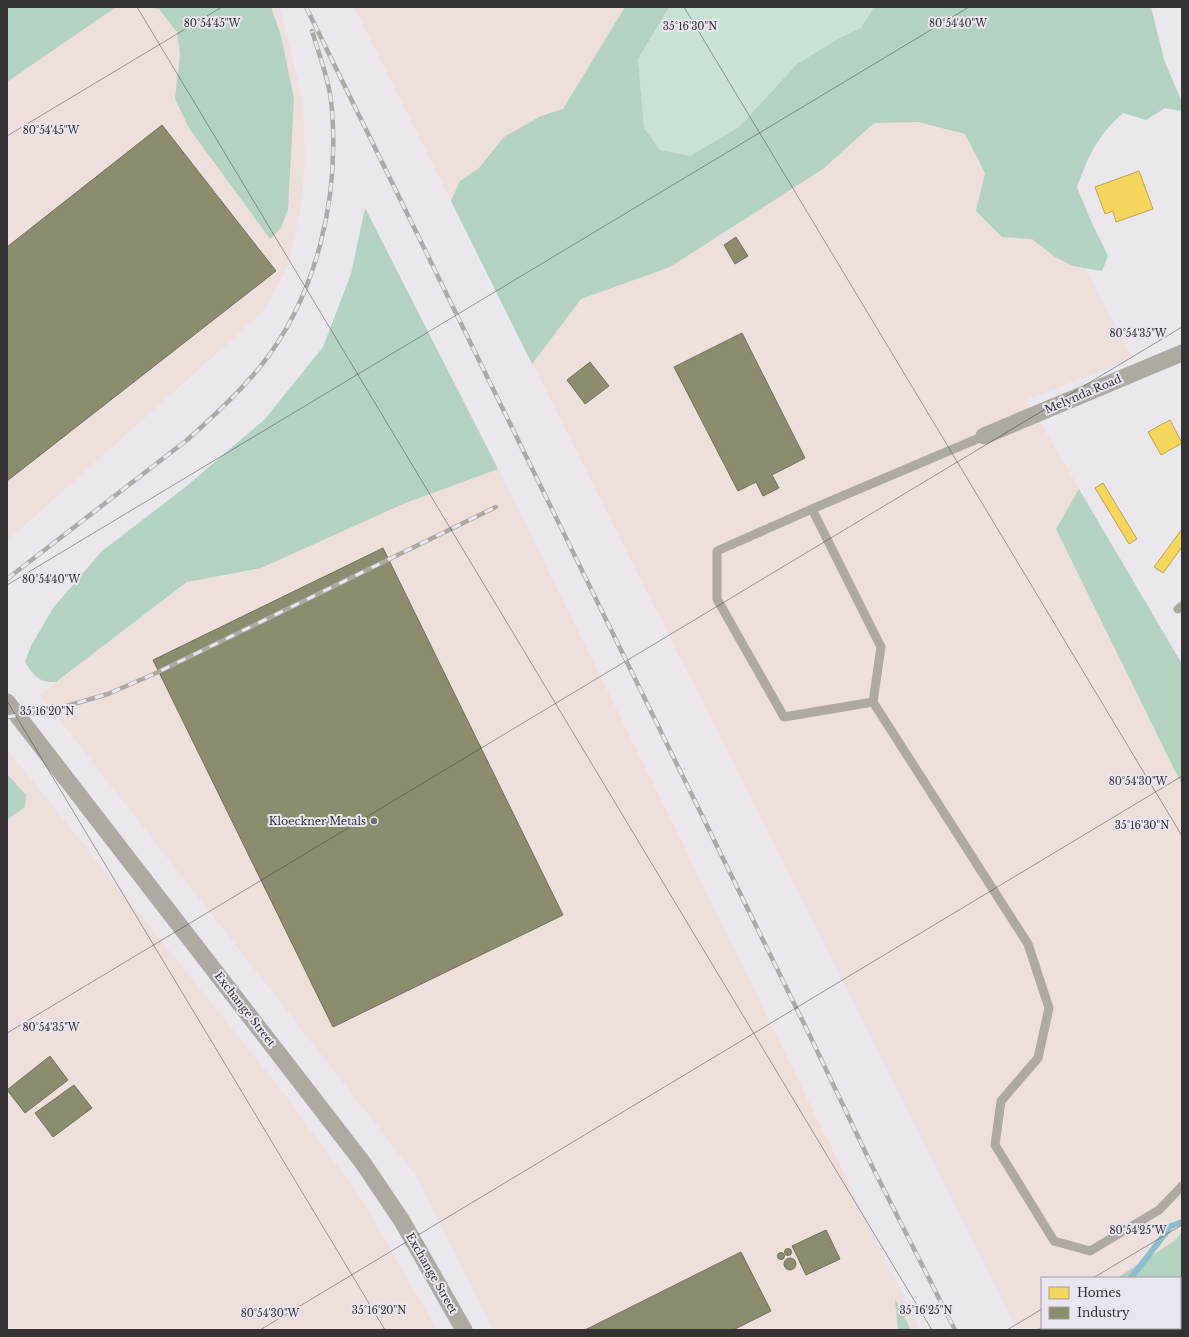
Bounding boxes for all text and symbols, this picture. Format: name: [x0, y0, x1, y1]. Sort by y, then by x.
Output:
text: 80°54'45"W: [184, 17, 241, 30]
text: 80°54'40"W: [929, 17, 987, 30]
text: 35°16'30"N: [663, 20, 717, 33]
text: 80°54'45"W: [23, 124, 80, 137]
text: 80°54'35"W: [1109, 327, 1167, 340]
street label: Melynda Road: [1043, 371, 1124, 416]
text: 80°54'40"W: [22, 573, 80, 586]
text: 35°16'20"N: [20, 705, 74, 718]
text: 80°54'30"W: [1109, 775, 1168, 788]
place label: Kloeckner Metals: [269, 814, 366, 828]
marker: Kloeckner Metals: [369, 816, 379, 826]
text: 35°16'30"N: [1115, 819, 1169, 832]
street label: Exchange Street: [212, 969, 279, 1050]
text: 80°54'35"W: [22, 1021, 80, 1034]
text: 80°54'25"W: [1109, 1224, 1167, 1237]
street label: Exchange Street: [403, 1230, 461, 1316]
legend: [1041, 1277, 1181, 1329]
text: Homes: [1077, 1285, 1121, 1300]
text: 35°16'20"N: [352, 1304, 406, 1317]
text: 35°16'25"N: [900, 1304, 952, 1317]
text: Industry: [1077, 1305, 1130, 1320]
text: 80°54'30"W: [241, 1307, 300, 1320]

